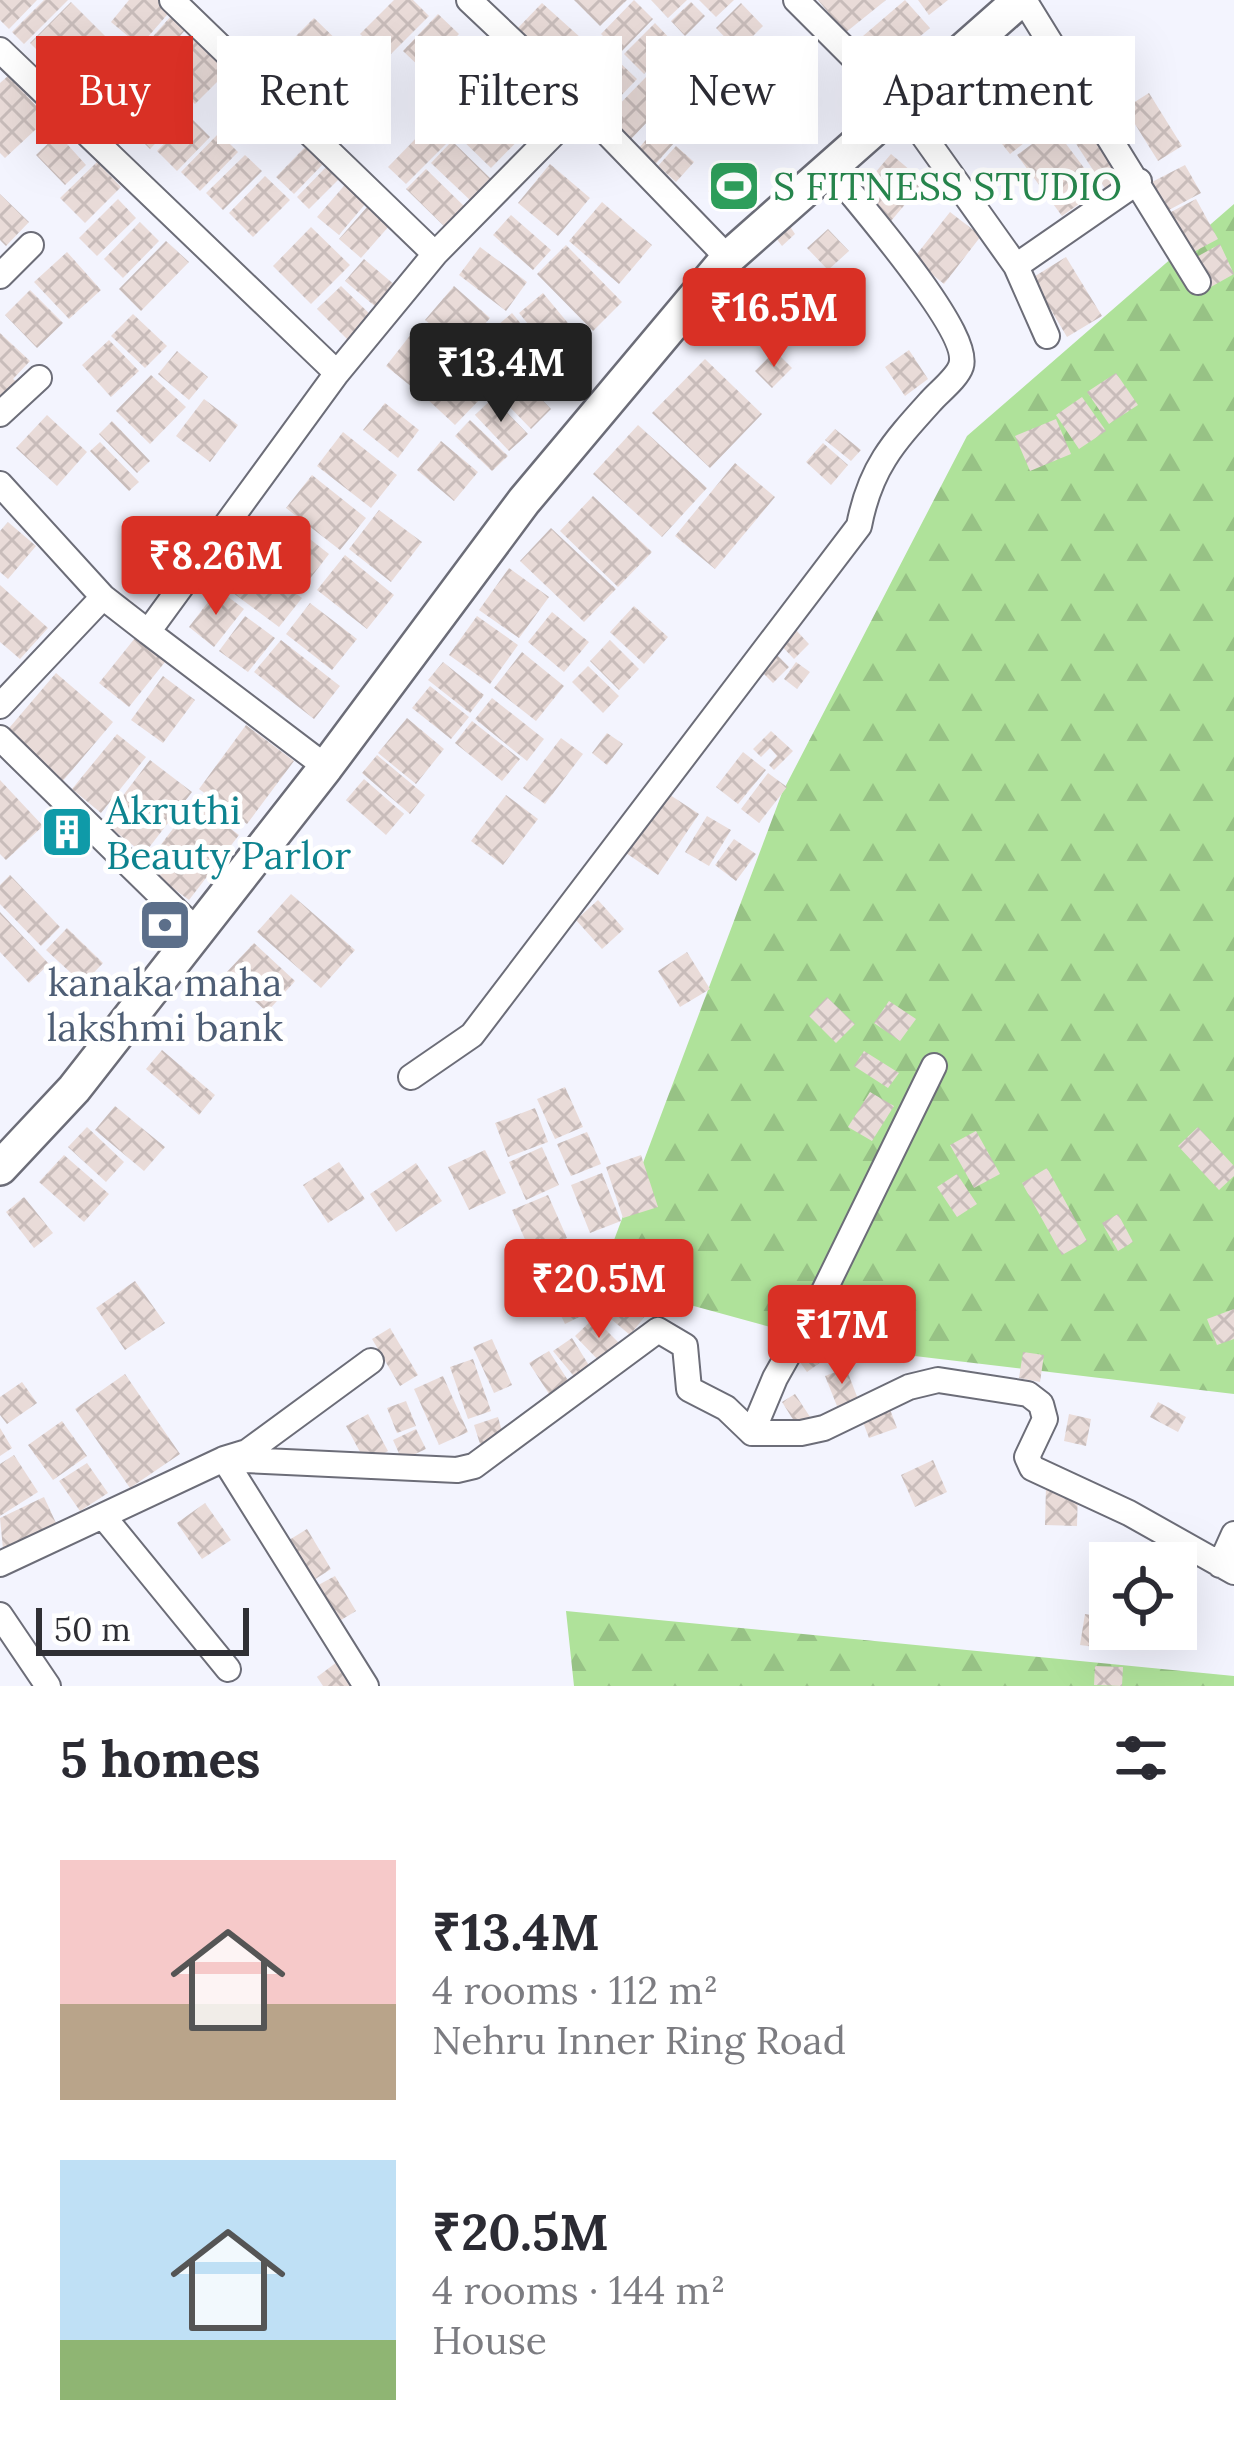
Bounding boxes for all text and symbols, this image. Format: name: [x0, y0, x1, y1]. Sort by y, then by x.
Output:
chip: Buy: [36, 36, 193, 144]
chip: Rent: [217, 36, 391, 144]
chip: Filters: [415, 36, 622, 144]
chip: New: [646, 36, 818, 144]
chip: Apartment: [842, 36, 1135, 144]
sports icon: S FITNESS STUDIO: [706, 158, 762, 214]
place label: S FITNESS STUDIO: [773, 161, 1122, 211]
pin: ₹16.5M: [676, 268, 872, 370]
text: ₹16.5M: [710, 282, 838, 332]
pin: ₹13.4M: [403, 323, 599, 425]
text: ₹13.4M: [437, 337, 565, 387]
pin: ₹8.26M: [118, 516, 314, 618]
text: ₹8.26M: [149, 530, 283, 580]
place label: Akruthi Beauty Parlor: [105, 785, 351, 880]
building icon: Akruthi Beauty Parlor: [39, 804, 95, 860]
bank icon: kanaka maha lakshmi bank: [137, 897, 193, 953]
place label: kanaka maha lakshmi bank: [47, 957, 283, 1052]
pin: ₹20.5M: [501, 1239, 697, 1341]
text: ₹20.5M: [531, 1253, 667, 1303]
pin: ₹17M: [771, 1285, 913, 1387]
text: ₹17M: [795, 1299, 889, 1349]
map controls: [1089, 1542, 1197, 1650]
button: locate: [1089, 1542, 1197, 1650]
scale bar: [36, 1602, 249, 1655]
text: 50 m: [54, 1608, 131, 1650]
icon: filters: [1108, 1725, 1174, 1791]
text: 5 homes: [60, 1726, 261, 1791]
text: ₹13.4M: [432, 1899, 600, 1964]
icon: home: [156, 1908, 300, 2052]
text: 4 rooms · 112 m²: [432, 1965, 718, 2015]
text: Nehru Inner Ring Road: [432, 2015, 846, 2065]
text: ₹20.5M: [432, 2199, 609, 2264]
icon: home: [156, 2208, 300, 2352]
text: 4 rooms · 144 m²: [432, 2265, 725, 2315]
text: House: [432, 2315, 547, 2365]

